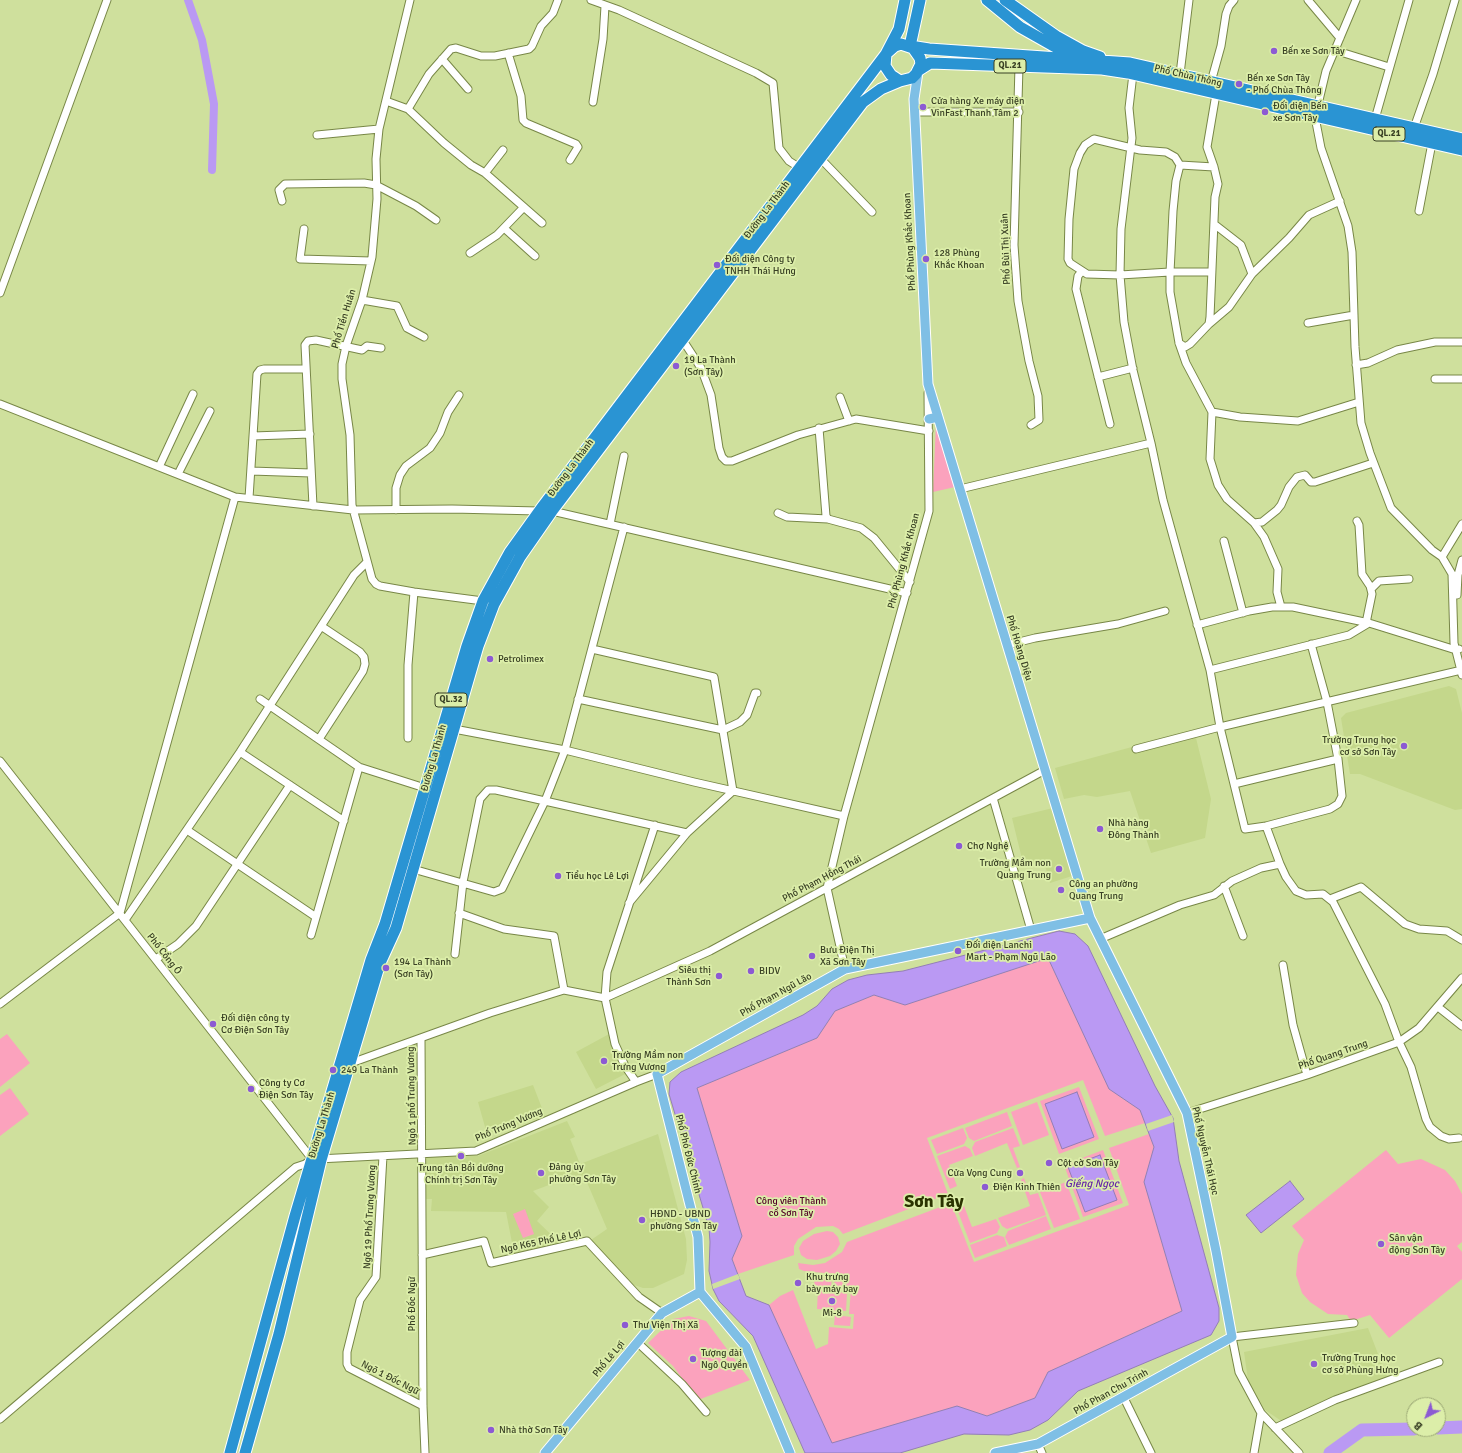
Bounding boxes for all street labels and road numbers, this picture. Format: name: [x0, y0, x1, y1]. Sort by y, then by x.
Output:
road number: QL.21: [994, 59, 1026, 73]
street label: Phố Chùa Thông: [1153, 62, 1223, 90]
road number: QL.21: [1373, 127, 1405, 141]
street label: Đường La Thành: [741, 179, 793, 241]
street label: Phố Phùng Khắc Khoan: [901, 192, 919, 292]
street label: Phố Bùi Thị Xuân: [999, 213, 1013, 285]
street label: Phố Tiền Huân: [329, 288, 359, 350]
street label: Đường La Thành: [545, 437, 597, 499]
street label: Phố Phùng Khắc Khoan: [885, 512, 923, 610]
street label: Phố Hoàng Diệu: [1003, 614, 1035, 682]
road number: QL.32: [435, 693, 467, 707]
street label: Đường La Thành: [419, 723, 449, 793]
street label: Phố Phạm Hồng Thái: [780, 853, 864, 905]
street label: Phố Cổng Ô: [144, 931, 184, 977]
street label: Phố Phạm Ngũ Lão: [738, 970, 814, 1020]
street label: Phố Quang Trung: [1297, 1037, 1369, 1073]
street label: Ngõ 1 phố Trưng Vương: [405, 1047, 419, 1145]
street label: Đường La Thành: [306, 1090, 338, 1160]
street label: Phố Trưng Vương: [473, 1105, 545, 1145]
street label: Phố Nguyễn Thái Học: [1189, 1106, 1221, 1196]
street label: Phố Phó Đức Chính: [672, 1113, 704, 1195]
street label: Ngõ 19 Phố Trưng Vương: [361, 1164, 379, 1270]
street label: Ngõ K65 Phố Lê Lợi: [500, 1228, 582, 1256]
street label: Phố Đốc Ngữ: [406, 1277, 418, 1331]
street label: Phố Lê Lợi: [590, 1338, 628, 1380]
street label: Ngõ 1 Đốc Ngữ: [359, 1358, 421, 1398]
street label: Phố Phan Chu Trinh: [1072, 1367, 1150, 1417]

